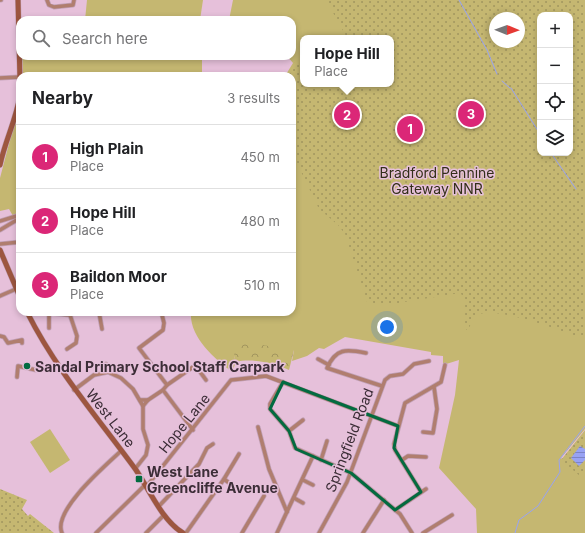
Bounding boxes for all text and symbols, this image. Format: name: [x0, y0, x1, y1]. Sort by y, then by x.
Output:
north arrow: [489, 12, 525, 48]
map controls: [537, 12, 573, 156]
button: +: [537, 12, 573, 48]
search box: [16, 16, 296, 60]
icon: search: [30, 27, 52, 49]
text: Search here: [62, 29, 148, 48]
popup: [300, 35, 394, 87]
text: Hope Hill: [314, 44, 380, 63]
button: −: [537, 48, 573, 84]
text: Place: [314, 63, 348, 79]
button: locate: [537, 84, 573, 120]
text: Nearby: [32, 88, 93, 108]
text: 3 results: [227, 90, 280, 106]
pin: 3: [458, 99, 484, 129]
pin: 2: [334, 100, 360, 130]
pin: 1: [397, 114, 423, 144]
button: layers: [537, 120, 573, 156]
text: High Plain: [70, 139, 144, 158]
text: 1: [42, 149, 48, 165]
text: 450 m: [240, 149, 280, 165]
text: Place: [70, 158, 104, 174]
park label: Bradford Pennine Gateway NNR: [380, 164, 494, 197]
text: Hope Hill: [70, 203, 136, 222]
text: 2: [41, 213, 49, 229]
text: 480 m: [240, 213, 280, 229]
text: Place: [70, 222, 104, 238]
text: Baildon Moor: [70, 267, 167, 286]
text: 3: [41, 277, 49, 293]
text: 510 m: [244, 277, 280, 293]
text: Place: [70, 286, 104, 302]
your location: [377, 317, 397, 337]
place label: Sandal Primary School Staff Carpark: [35, 358, 285, 375]
marker: Sandal Primary School Staff Carpark: [22, 361, 32, 371]
street label: West Lane: [83, 385, 139, 451]
street label: Springfield Road: [321, 386, 377, 494]
street label: Hope Lane: [155, 390, 213, 456]
place label: West Lane Greencliffe Avenue: [147, 463, 278, 496]
marker: West Lane Greencliffe Avenue: [134, 474, 144, 484]

